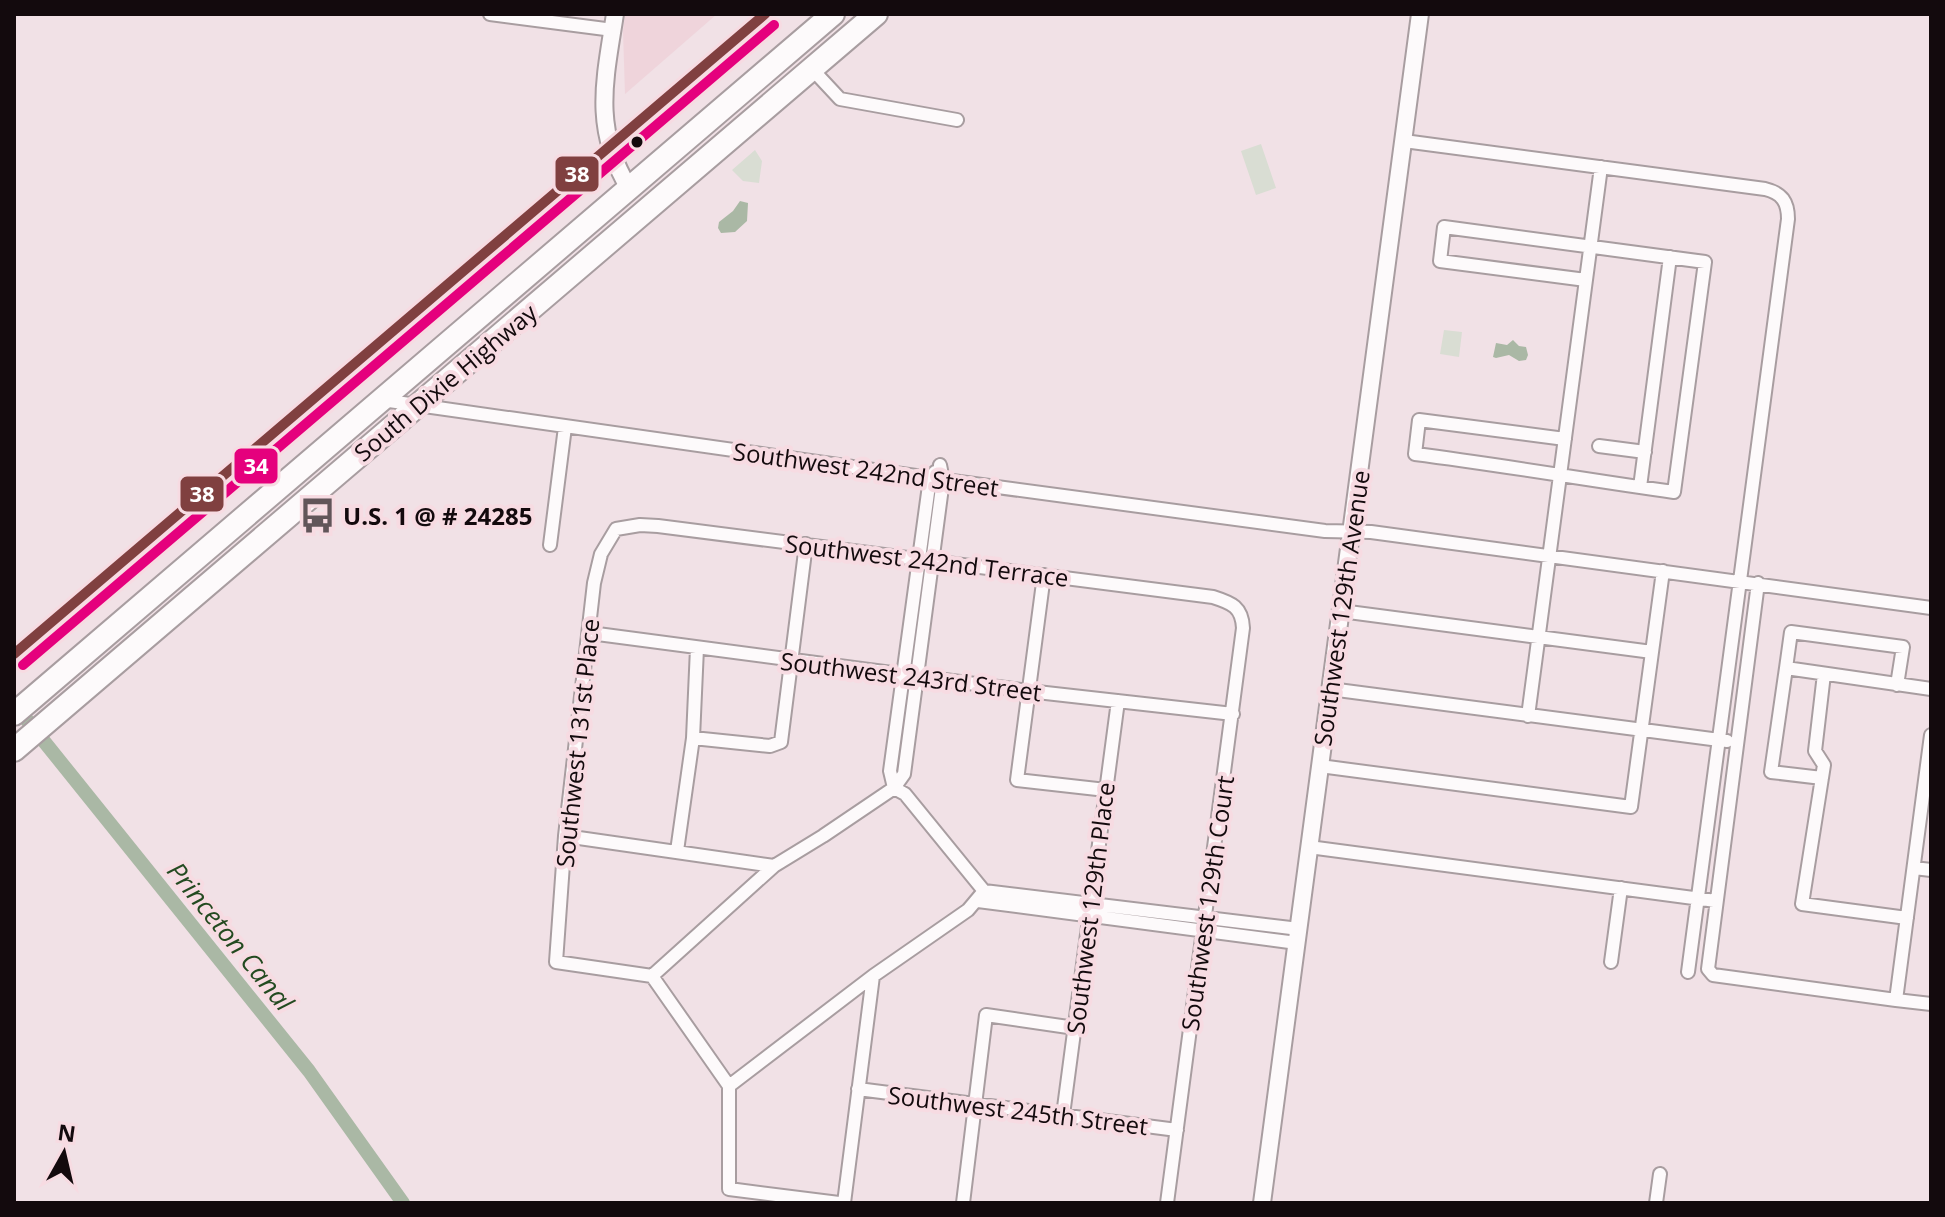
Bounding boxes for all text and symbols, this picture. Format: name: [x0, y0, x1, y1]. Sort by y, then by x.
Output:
unlabelled marker: [629, 134, 645, 150]
line badge: 38: [554, 155, 600, 193]
text: 38: [564, 158, 590, 188]
street label: South Dixie Highway: [347, 295, 544, 468]
street label: Southwest 242nd Street: [731, 434, 1001, 504]
line badge: 34: [233, 447, 279, 485]
text: 34: [243, 450, 269, 480]
street label: Southwest 129th Avenue: [1305, 468, 1377, 748]
line badge: 38: [179, 475, 225, 513]
text: 38: [189, 478, 215, 508]
bus stop icon: U.S. 1 @ # 24285: [298, 496, 336, 534]
place label: U.S. 1 @ # 24285: [343, 499, 532, 532]
street label: Southwest 242nd Terrace: [783, 526, 1071, 594]
street label: Southwest 131st Place: [548, 617, 606, 869]
street label: Southwest 243rd Street: [779, 644, 1043, 708]
street label: Southwest 129th Court: [1173, 773, 1241, 1033]
street label: Southwest 129th Place: [1058, 780, 1122, 1036]
water label: Princeton Canal: [160, 854, 303, 1019]
street label: Southwest 245th Street: [886, 1078, 1150, 1142]
north arrow: [24, 1113, 104, 1193]
text: N: [56, 1116, 78, 1148]

